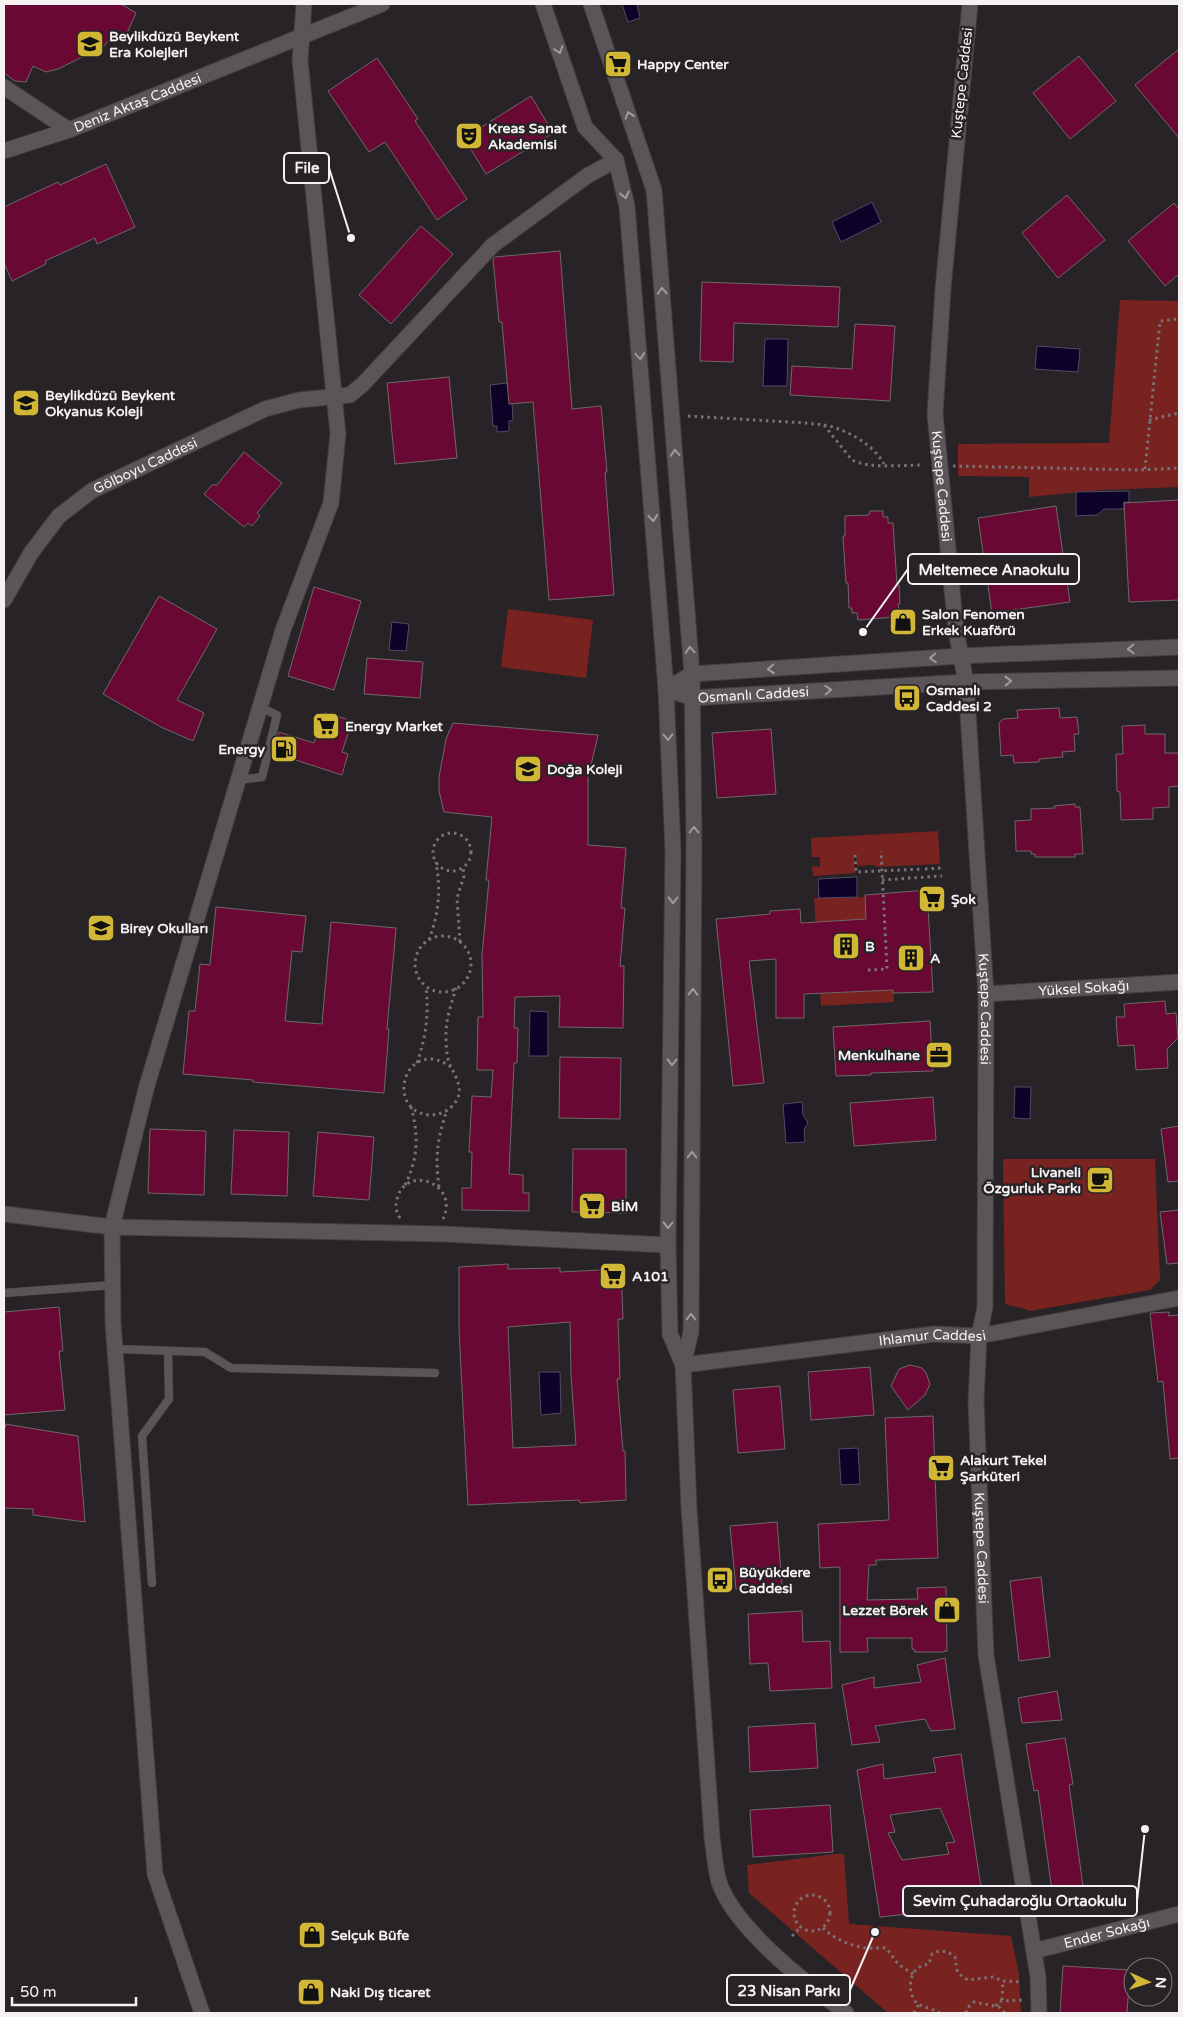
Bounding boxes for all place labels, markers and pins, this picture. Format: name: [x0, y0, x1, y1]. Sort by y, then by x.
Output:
place label: Beylikdüzü Beykent Era Kolejleri: [109, 28, 240, 61]
school or university icon: Beylikdüzü Beykent Era Kolejleri: [75, 29, 105, 59]
supermarket icon: Happy Center: [603, 49, 633, 79]
place label: Happy Center: [637, 56, 729, 73]
place label: Kreas Sanat Akademisi: [488, 120, 567, 153]
theatre icon: Kreas Sanat Akademisi: [454, 121, 484, 151]
callout: File: [284, 153, 329, 183]
place label: Beylikdüzü Beykent Okyanus Koleji: [45, 387, 176, 420]
school or university icon: Beylikdüzü Beykent Okyanus Koleji: [11, 388, 41, 418]
callout: Meltemece Anaokulu: [908, 554, 1079, 584]
place label: Salon Fenomen Erkek Kuaförü: [922, 606, 1025, 639]
shop icon: Salon Fenomen Erkek Kuaförü: [888, 607, 918, 637]
place label: Osmanlı Caddesi 2: [926, 682, 992, 715]
bus stop icon: Osmanlı Caddesi 2: [892, 683, 922, 713]
supermarket icon: Energy Market: [311, 711, 341, 741]
place label: Energy Market: [345, 718, 444, 735]
fuel station icon: Energy: [269, 734, 299, 764]
place label: Energy: [218, 741, 265, 758]
school or university icon: Doğa Koleji: [513, 754, 543, 784]
place label: Doğa Koleji: [547, 761, 622, 778]
supermarket icon: Şok: [917, 884, 947, 914]
place label: Şok: [951, 891, 976, 908]
school or university icon: Birey Okulları: [86, 913, 116, 943]
place label: Birey Okulları: [120, 920, 208, 937]
building icon: B: [831, 931, 861, 961]
place label: B: [865, 938, 875, 955]
building icon: A: [896, 943, 926, 973]
place label: A: [930, 950, 941, 967]
office icon: Menkulhane: [924, 1040, 954, 1070]
place label: Menkulhane: [838, 1047, 920, 1064]
place label: Livaneli Özgurluk Parkı: [983, 1164, 1081, 1197]
cafe icon: Livaneli Özgurluk Parkı: [1085, 1165, 1115, 1195]
supermarket icon: BİM: [577, 1191, 607, 1221]
place label: BİM: [611, 1198, 638, 1215]
supermarket icon: A101: [598, 1261, 628, 1291]
place label: A101: [632, 1268, 669, 1285]
place label: Alakurt Tekel Şarküteri: [960, 1452, 1047, 1485]
supermarket icon: Alakurt Tekel Şarküteri: [926, 1453, 956, 1483]
place label: Büyükdere Caddesi: [739, 1564, 811, 1597]
bus stop icon: Büyükdere Caddesi: [705, 1565, 735, 1595]
shop icon: Lezzet Börek: [932, 1595, 962, 1625]
place label: Lezzet Börek: [842, 1602, 928, 1619]
callout: Sevim Çuhadaroğlu Ortaokulu: [903, 1886, 1137, 1916]
shop icon: Selçuk Büfe: [297, 1920, 327, 1950]
place label: Selçuk Büfe: [331, 1927, 409, 1944]
callout: 23 Nisan Parkı: [727, 1975, 850, 2005]
shop icon: Naki Dış ticaret: [296, 1977, 326, 2007]
place label: Naki Dış ticaret: [330, 1984, 431, 2001]

